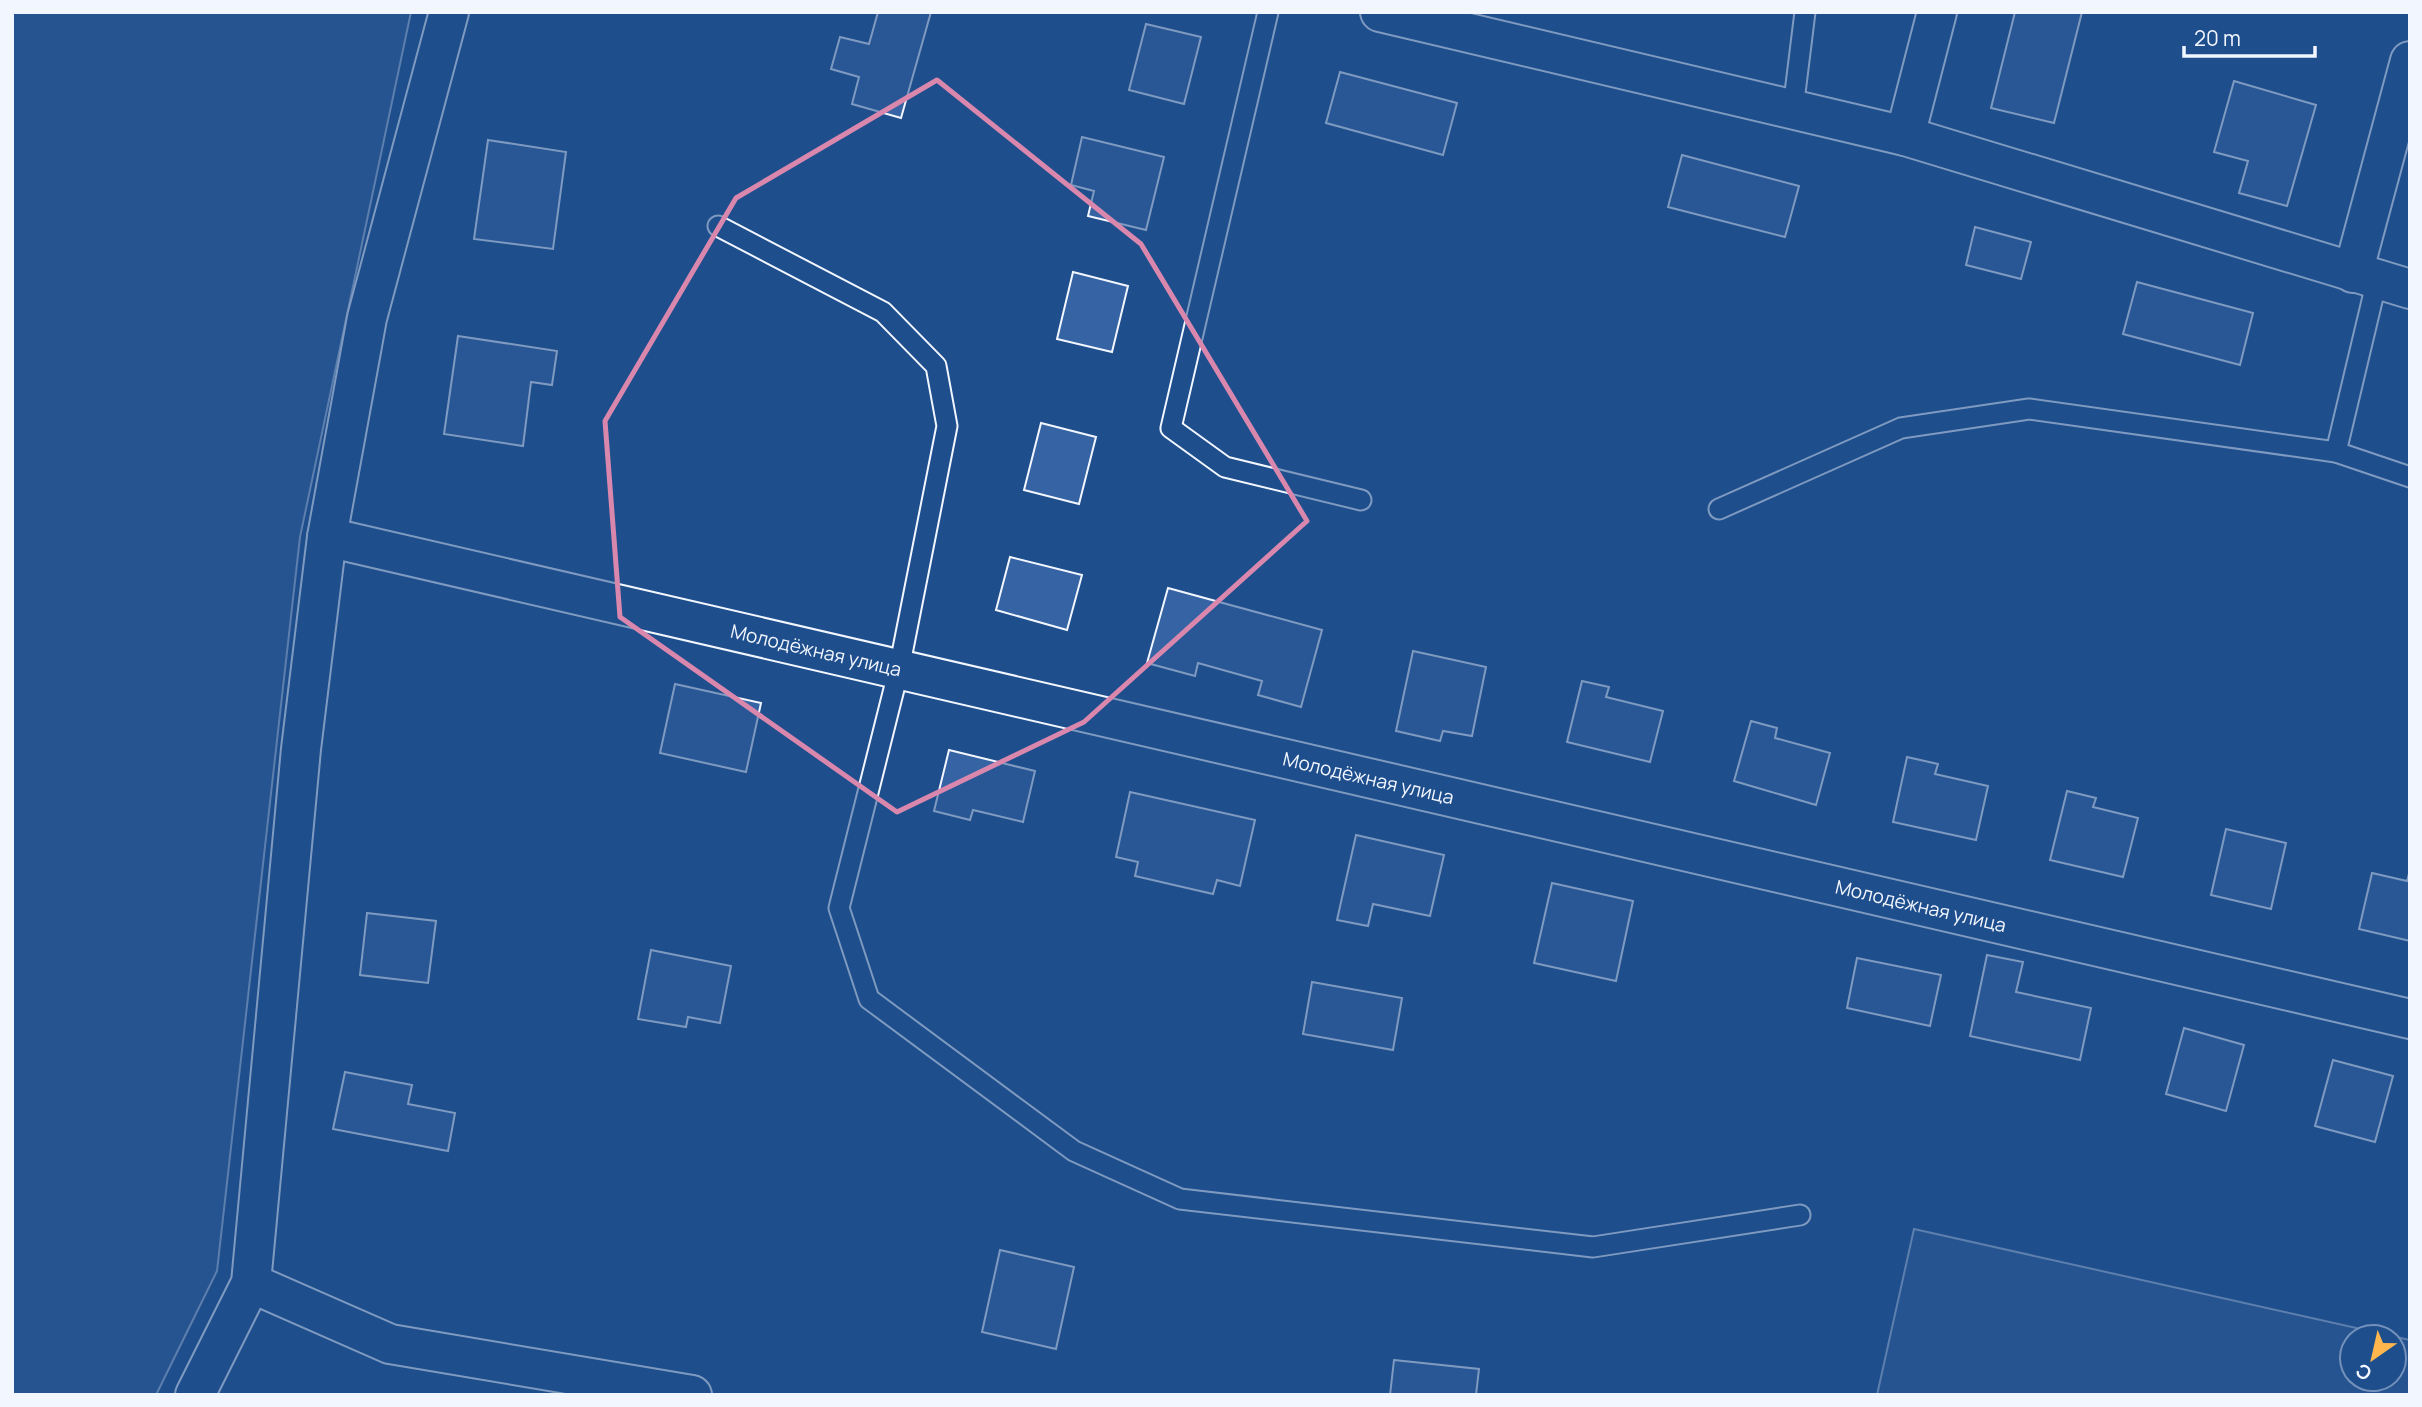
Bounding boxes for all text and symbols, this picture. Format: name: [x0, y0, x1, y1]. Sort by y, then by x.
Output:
scale bar: [2184, 14, 2315, 58]
text: 20 m: [2194, 24, 2241, 52]
street label: Молодёжная улица: [728, 618, 904, 683]
street label: Молодёжная улица: [1280, 746, 1456, 810]
street label: Молодёжная улица: [1833, 873, 2009, 938]
north arrow: [2338, 1323, 2408, 1393]
text: С: [2350, 1357, 2377, 1387]

